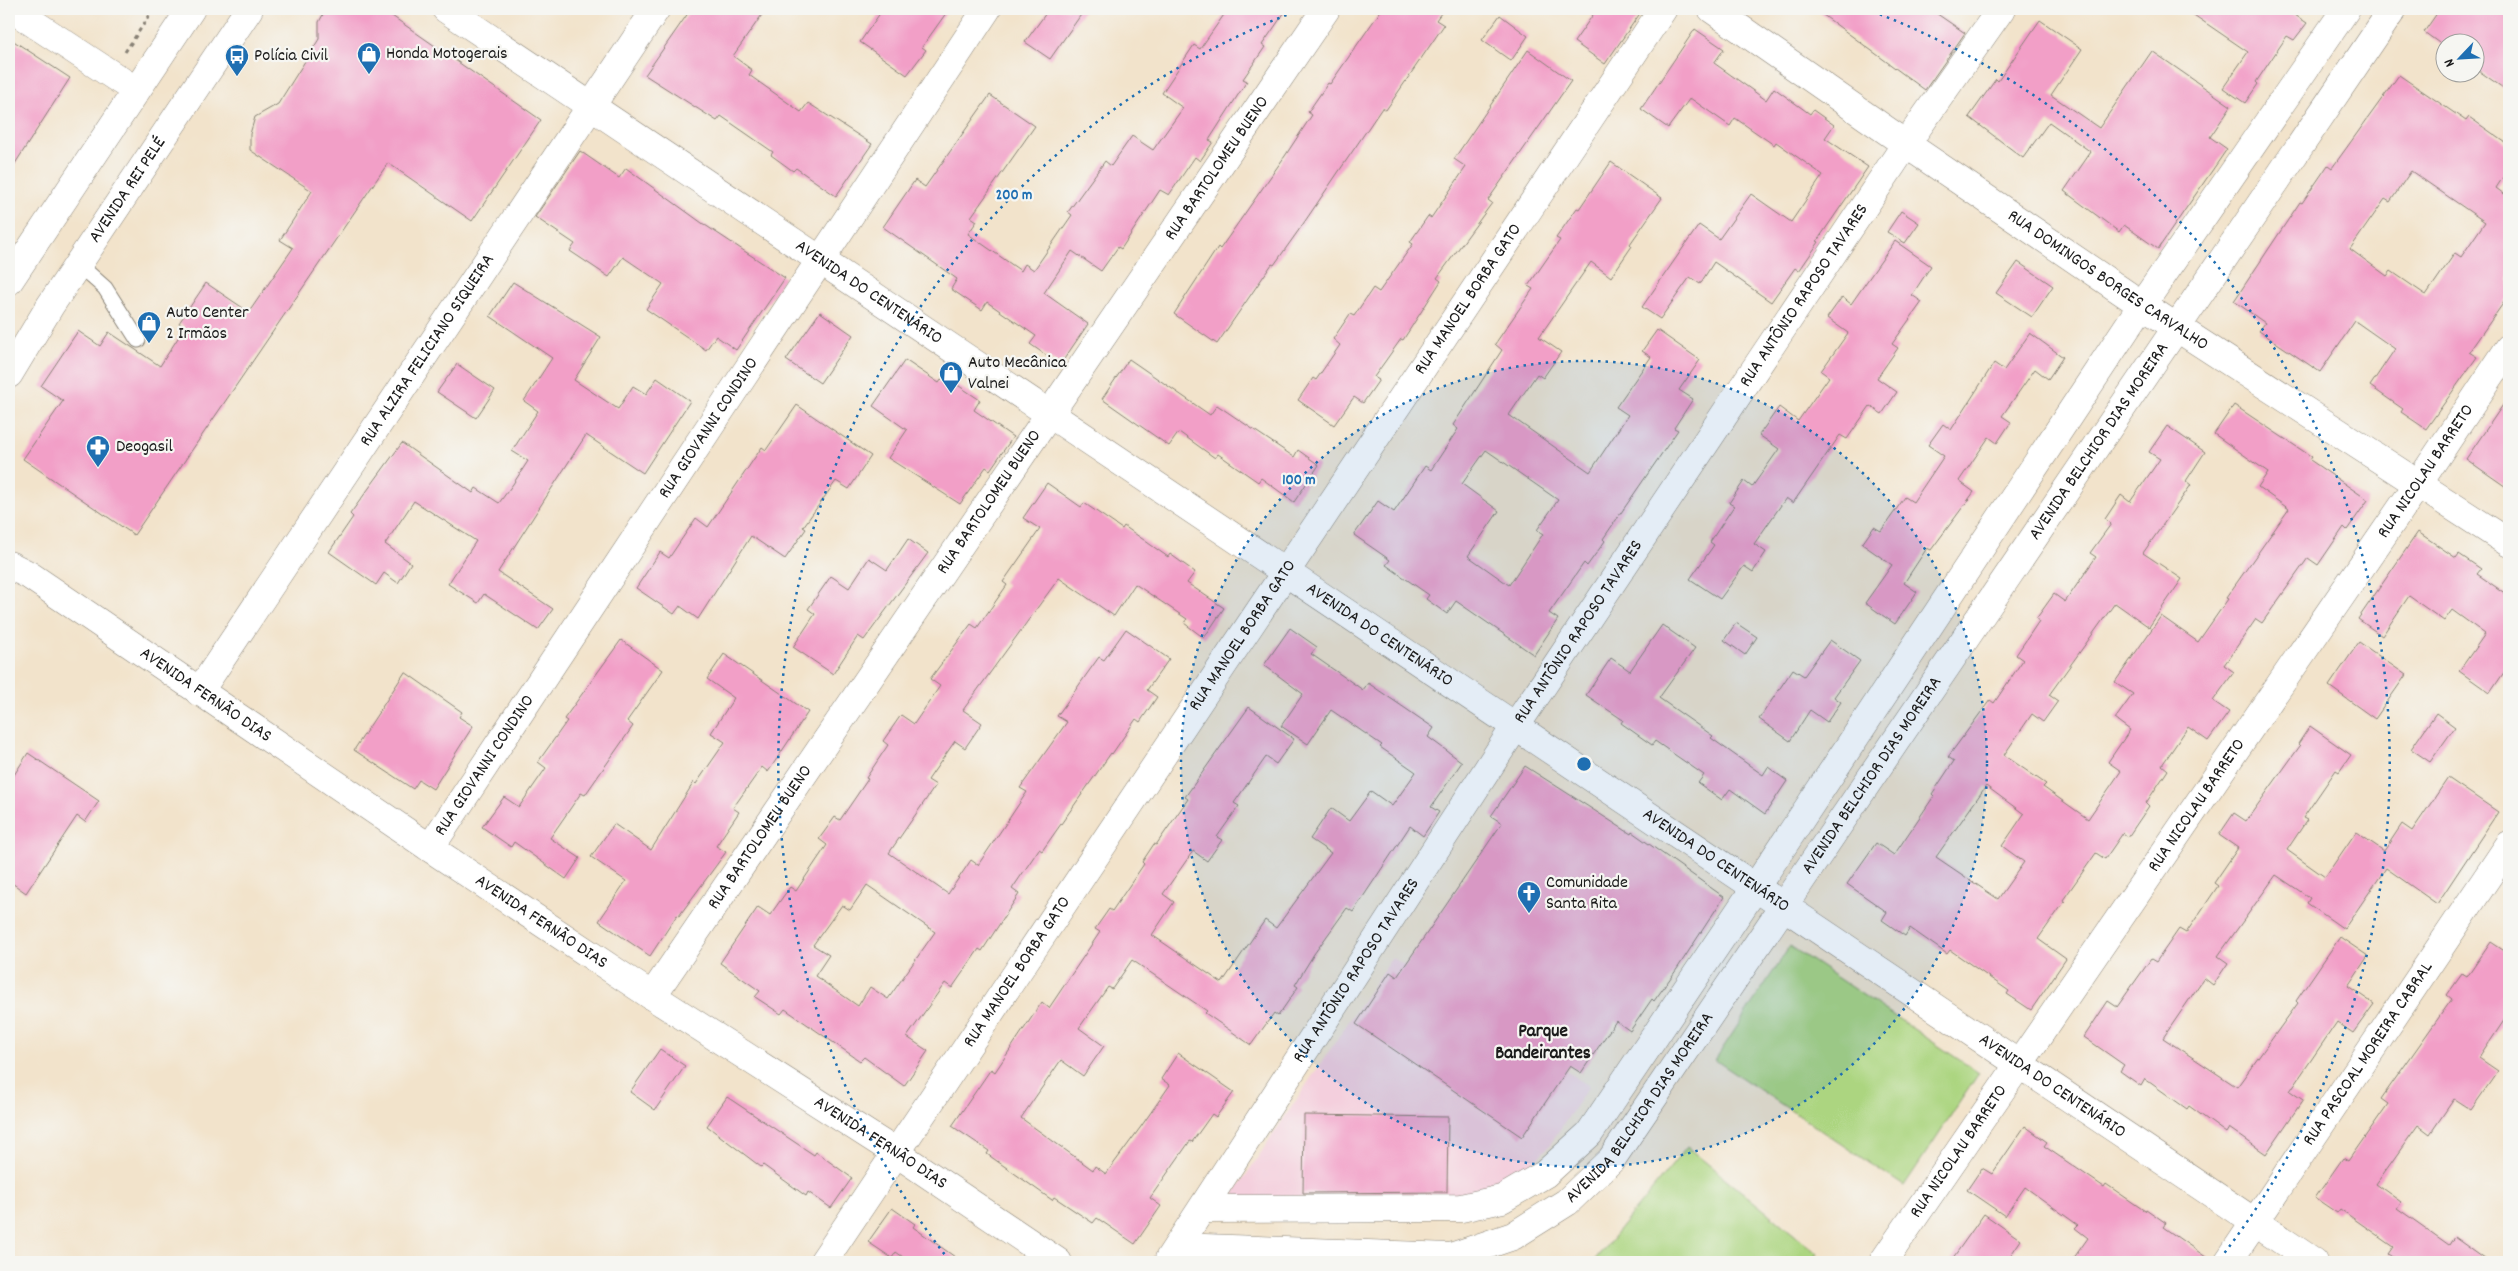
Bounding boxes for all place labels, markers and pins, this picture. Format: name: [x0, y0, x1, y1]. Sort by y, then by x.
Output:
shop icon: Honda Motogerais: [356, 41, 382, 75]
place label: Honda Motogerais: [386, 42, 508, 67]
bus stop icon: Polícia Civil: [224, 43, 250, 77]
place label: Polícia Civil: [254, 44, 329, 69]
place label: Auto Center 2 Irmãos: [166, 301, 249, 347]
shop icon: Auto Center 2 Irmãos: [136, 310, 162, 344]
place label: Auto Mecânica Valnei: [968, 351, 1067, 397]
shop icon: Auto Mecânica Valnei: [938, 360, 964, 394]
pharmacy icon: Deogasil: [85, 434, 111, 468]
place label: Deogasil: [116, 435, 173, 460]
centre of rings: [1575, 755, 1593, 773]
place label: Comunidade Santa Rita: [1546, 871, 1628, 917]
church icon: Comunidade Santa Rita: [1516, 880, 1542, 914]

